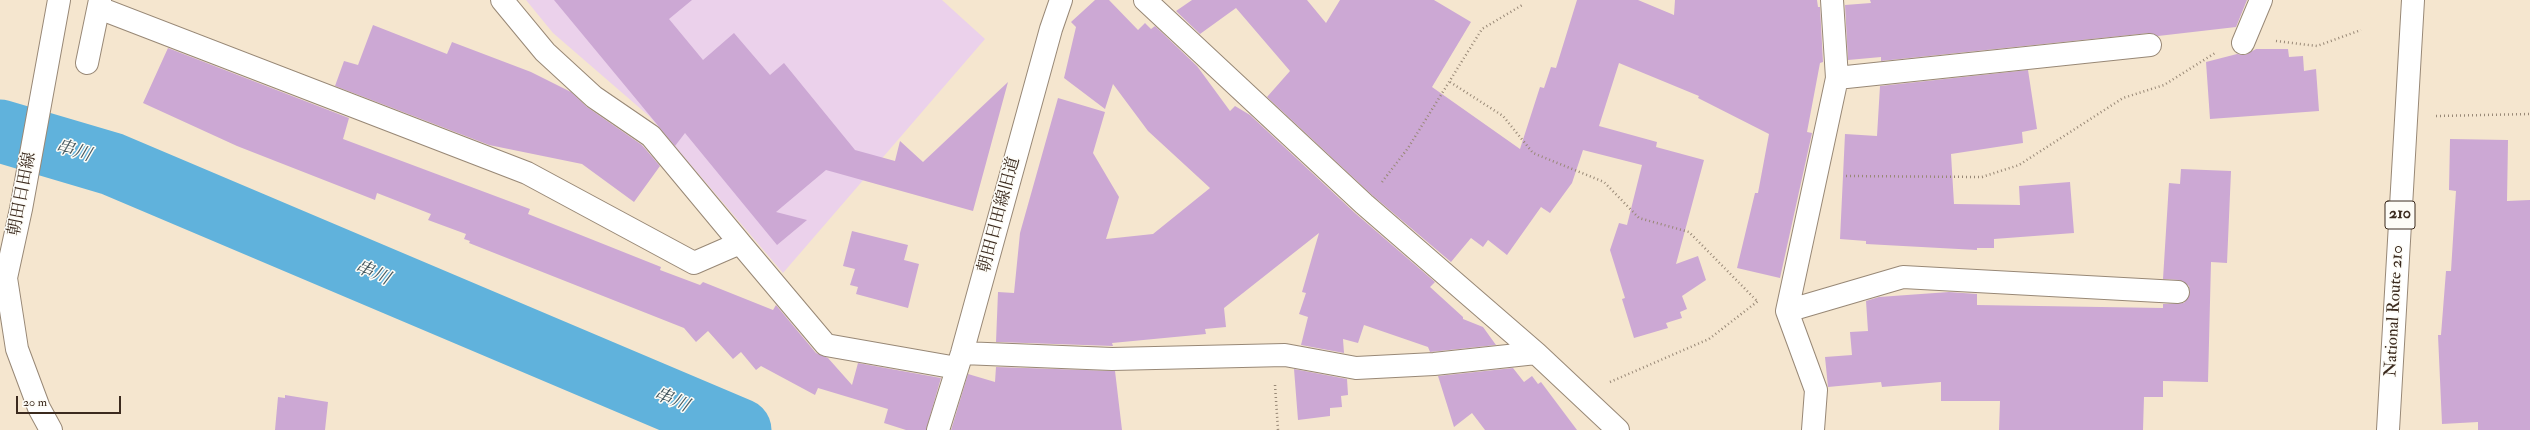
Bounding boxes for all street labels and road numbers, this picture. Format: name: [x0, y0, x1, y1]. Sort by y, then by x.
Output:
street label: 朝田日田線: [5, 150, 41, 238]
street label: 朝田日田線旧道: [975, 155, 1025, 275]
road number: 210: [2385, 201, 2415, 229]
street label: National Route 210: [2381, 245, 2409, 377]

